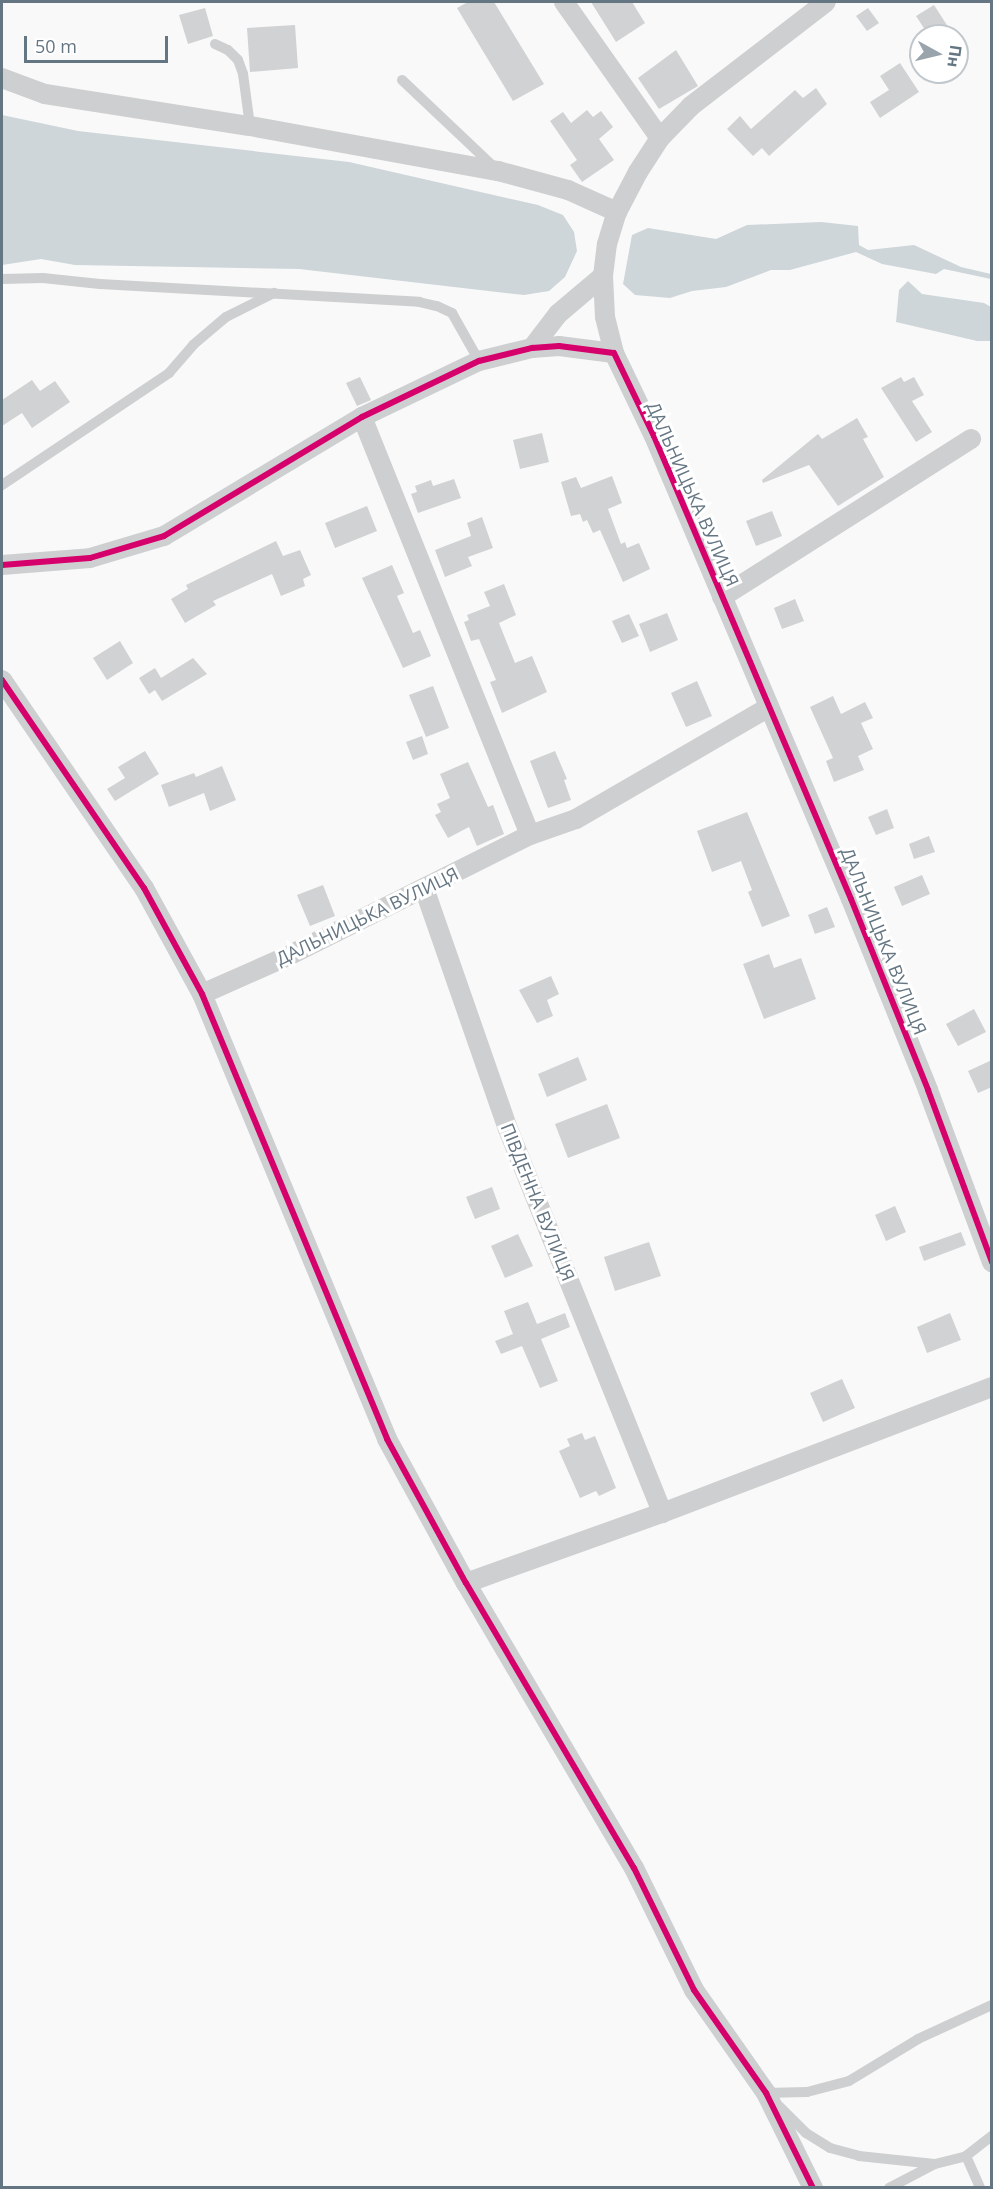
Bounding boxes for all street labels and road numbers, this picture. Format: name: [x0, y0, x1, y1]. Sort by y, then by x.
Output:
street label: ДАЛЬНИЦЬКА ВУЛИЦЯ: [642, 398, 744, 590]
street label: ДАЛЬНИЦЬКА ВУЛИЦЯ: [836, 844, 932, 1038]
street label: ДАЛЬНИЦЬКА ВУЛИЦЯ: [272, 862, 462, 970]
street label: ПІВДЕННА ВУЛИЦЯ: [496, 1120, 580, 1284]

